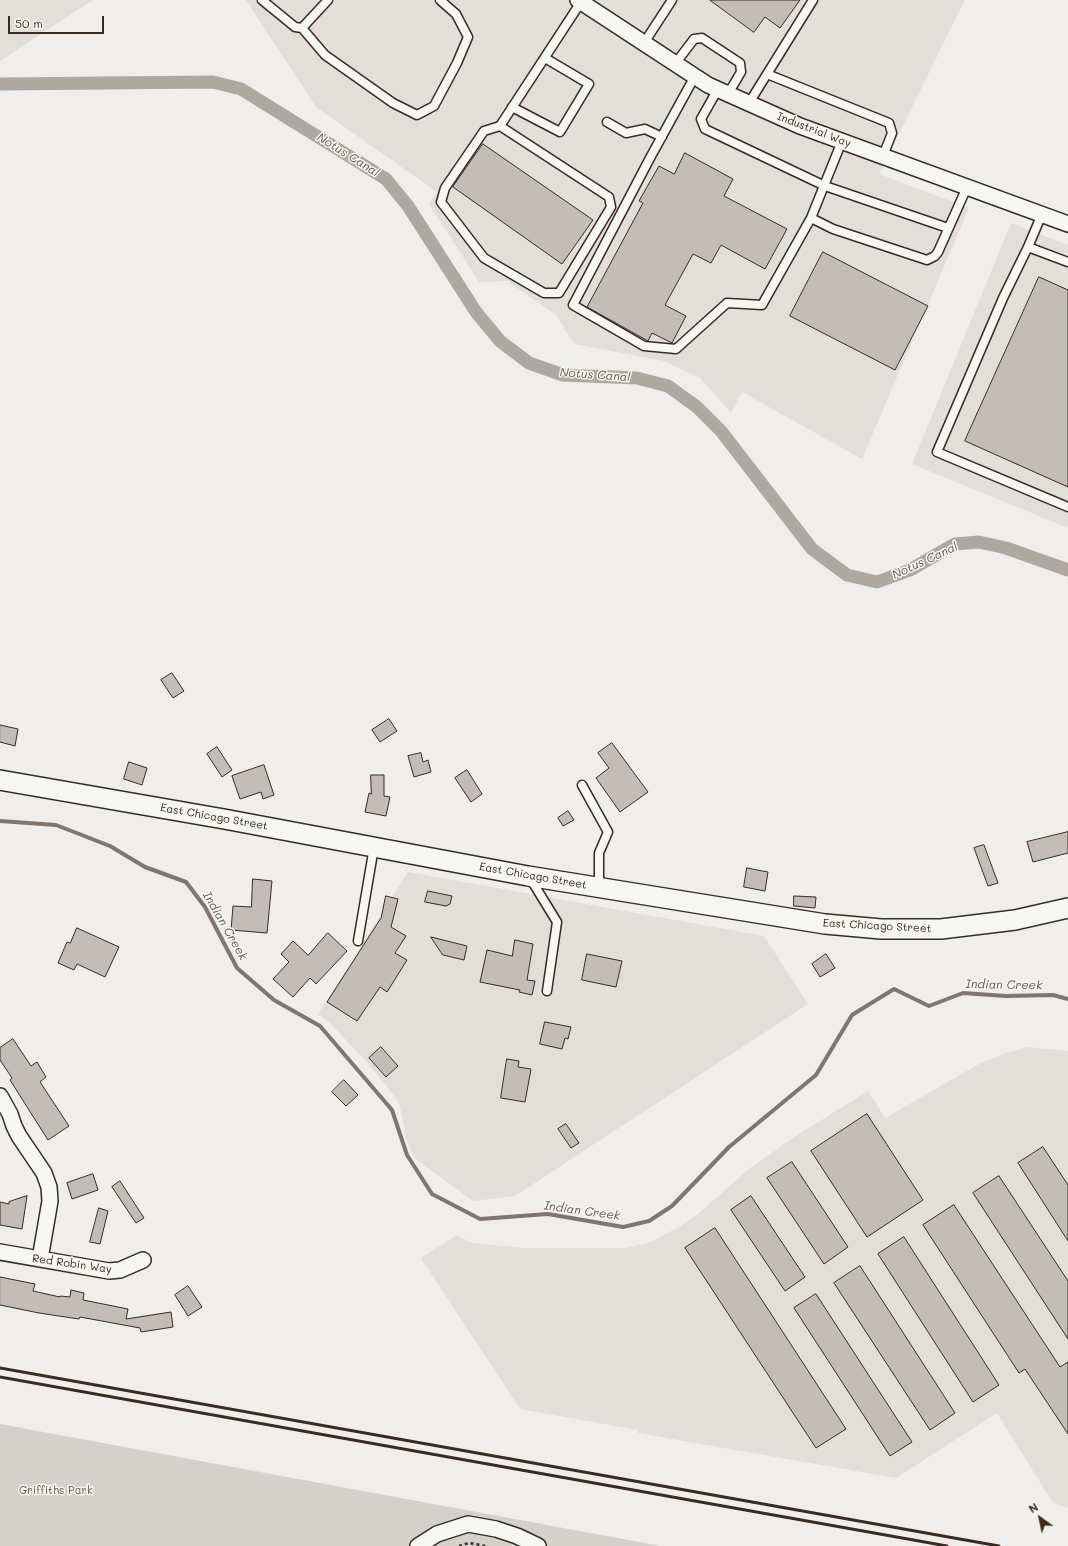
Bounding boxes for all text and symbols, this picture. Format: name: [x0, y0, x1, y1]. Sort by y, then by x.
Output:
scale bar: [10, 8, 106, 34]
text: 50 m: [15, 15, 43, 31]
street label: Industrial Way: [775, 110, 853, 150]
water label: Notus Canal: [314, 130, 382, 180]
water label: Notus Canal: [559, 365, 631, 385]
water label: Notus Canal: [890, 540, 960, 582]
street label: East Chicago Street: [159, 801, 269, 833]
street label: East Chicago Street: [478, 860, 588, 892]
water label: Indian Creek: [200, 889, 250, 963]
street label: East Chicago Street: [822, 917, 932, 935]
water label: Indian Creek: [965, 977, 1043, 993]
water label: Indian Creek: [543, 1199, 621, 1223]
street label: Red Robin Way: [31, 1252, 113, 1276]
park label: Griffiths Park: [19, 1484, 93, 1498]
north arrow: [1020, 1498, 1060, 1538]
text: N: [1026, 1499, 1041, 1516]

